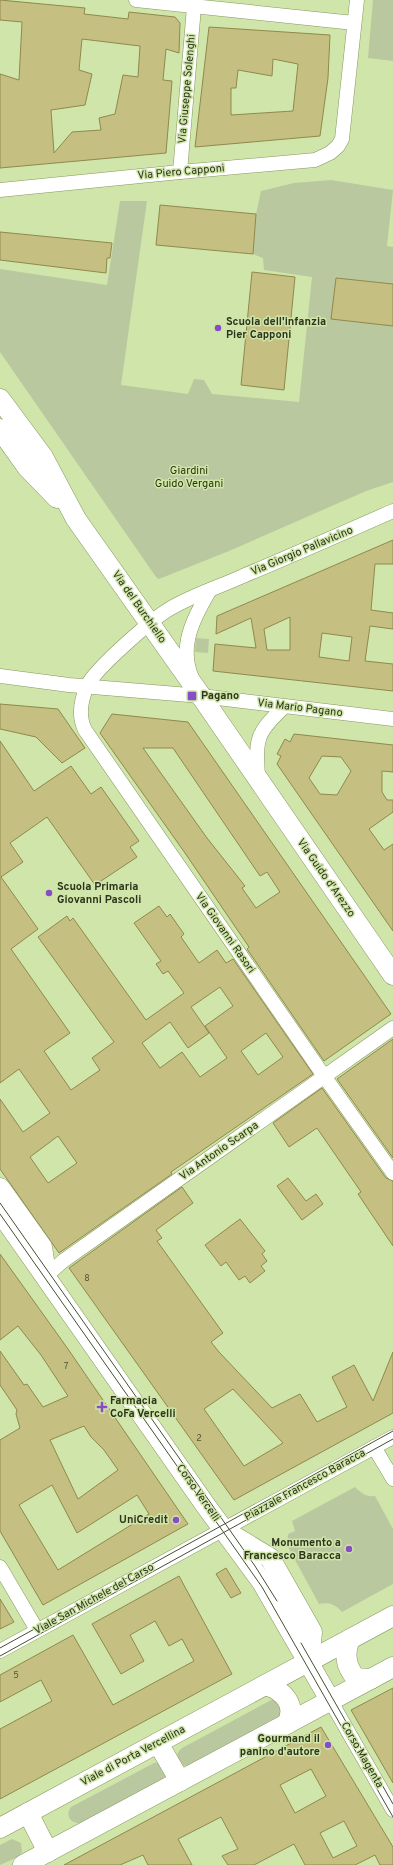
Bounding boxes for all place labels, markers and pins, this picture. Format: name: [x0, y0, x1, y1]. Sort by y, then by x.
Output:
place label: Scuola dell'infanzia Pier Capponi: [226, 315, 326, 342]
marker: Scuola dell'infanzia Pier Capponi: [213, 323, 223, 333]
place label: Pagano: [201, 689, 239, 703]
marker: Pagano: [186, 690, 198, 702]
place label: Scuola Primaria Giovanni Pascoli: [57, 880, 141, 907]
marker: Scuola Primaria Giovanni Pascoli: [44, 888, 54, 898]
place label: Farmacia CoFa Vercelli: [110, 1394, 176, 1421]
marker: Farmacia CoFa Vercelli: [97, 1402, 107, 1412]
place label: UniCredit: [119, 1513, 168, 1527]
marker: UniCredit: [171, 1515, 181, 1525]
place label: Monumento a Francesco Baracca: [244, 1536, 341, 1563]
marker: Monumento a Francesco Baracca: [344, 1544, 354, 1554]
place label: Gourmand il panino d'autore: [240, 1732, 320, 1759]
marker: Gourmand il panino d'autore: [323, 1740, 333, 1750]

